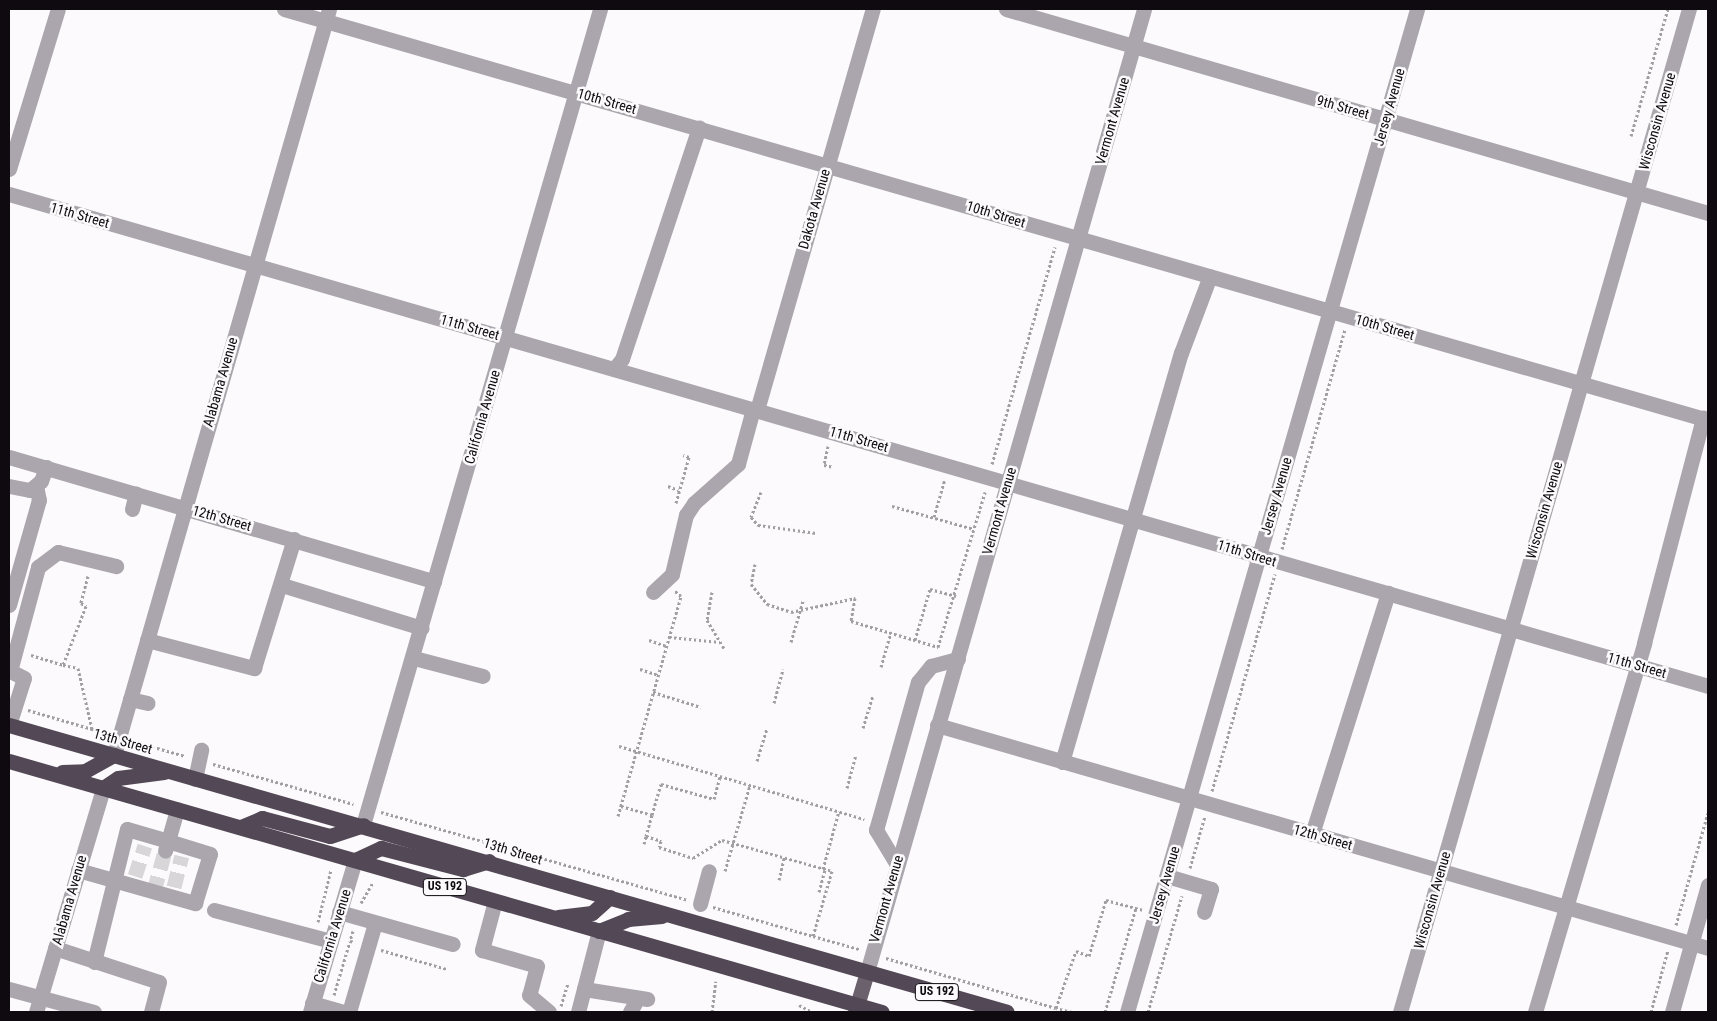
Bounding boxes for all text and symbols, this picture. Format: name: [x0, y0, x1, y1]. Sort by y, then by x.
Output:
street label: Jersey Avenue: [1370, 66, 1408, 148]
street label: Wisconsin Avenue: [1635, 70, 1679, 172]
street label: Vermont Avenue: [1091, 75, 1133, 167]
street label: 10th Street: [575, 85, 639, 117]
street label: 9th Street: [1315, 92, 1371, 122]
street label: Dakota Avenue: [795, 167, 833, 251]
street label: 10th Street: [964, 197, 1028, 231]
street label: 11th Street: [48, 199, 112, 231]
street label: 11th Street: [438, 311, 502, 343]
street label: 10th Street: [1353, 311, 1417, 343]
street label: Alabama Avenue: [199, 335, 241, 429]
street label: California Avenue: [461, 368, 503, 466]
street label: 11th Street: [827, 423, 891, 455]
street label: Jersey Avenue: [1257, 455, 1295, 537]
street label: Wisconsin Avenue: [1522, 459, 1566, 561]
street label: Vermont Avenue: [978, 465, 1020, 557]
street label: 12th Street: [190, 502, 254, 534]
street label: 11th Street: [1215, 536, 1279, 570]
street label: 11th Street: [1605, 649, 1669, 681]
street label: 13th Street: [91, 725, 155, 757]
street label: 12th Street: [1291, 821, 1355, 853]
street label: 13th Street: [481, 834, 545, 868]
street label: Jersey Avenue: [1145, 844, 1183, 926]
street label: Wisconsin Avenue: [1410, 849, 1454, 951]
street label: Alabama Avenue: [48, 853, 90, 947]
street label: Vermont Avenue: [865, 853, 907, 945]
road number: US 192: [422, 878, 468, 896]
street label: California Avenue: [310, 887, 354, 985]
road number: US 192: [914, 982, 960, 1002]

